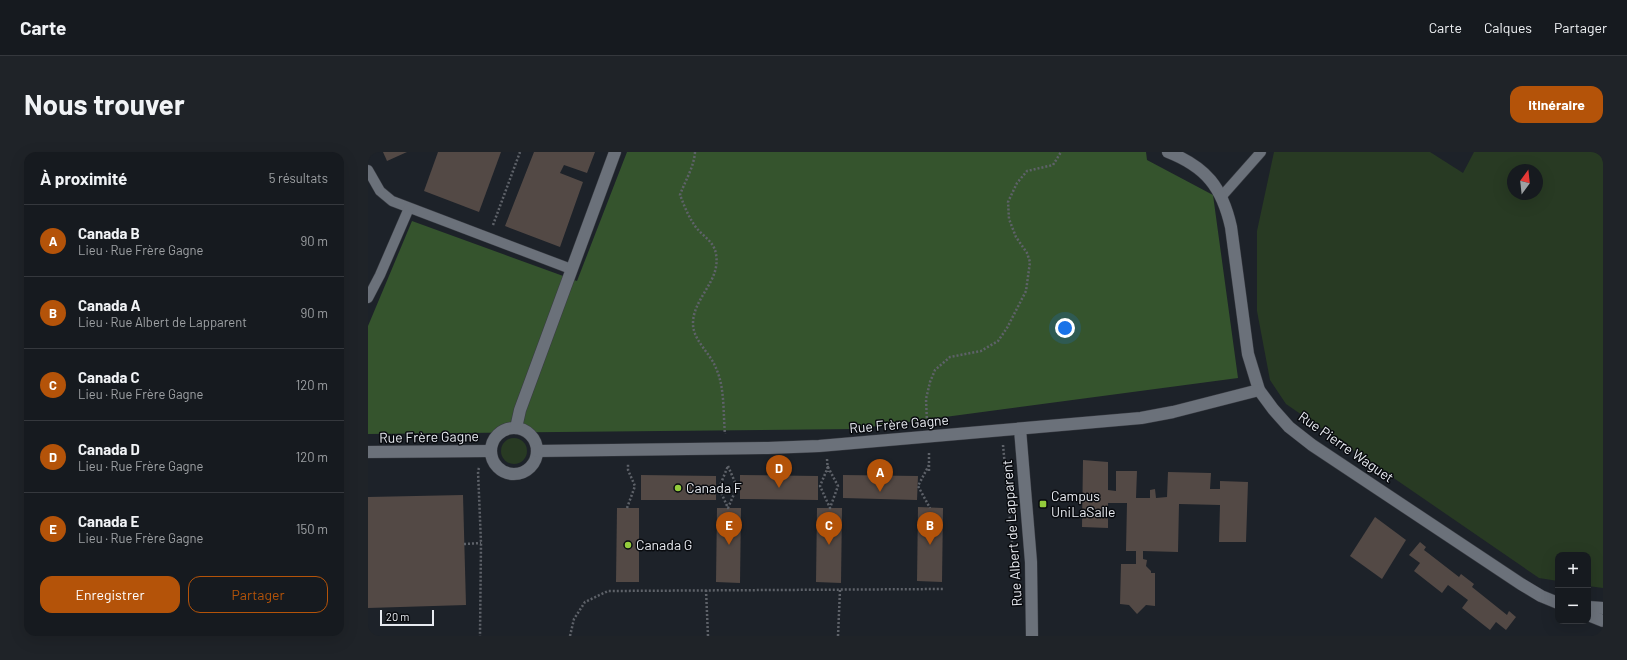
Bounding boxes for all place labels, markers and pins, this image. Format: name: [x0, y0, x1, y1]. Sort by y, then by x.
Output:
pin: D: [766, 455, 792, 488]
pin: A: [867, 459, 893, 492]
place label: Canada F: [686, 479, 742, 496]
marker: Canada F: [673, 483, 683, 493]
place label: Campus UniLaSalle: [1051, 487, 1116, 520]
marker: Campus UniLaSalle: [1038, 499, 1048, 509]
pin: E: [716, 512, 742, 545]
pin: C: [816, 512, 842, 545]
pin: B: [917, 512, 943, 545]
place label: Canada G: [636, 536, 692, 553]
marker: Canada G: [623, 540, 633, 550]

